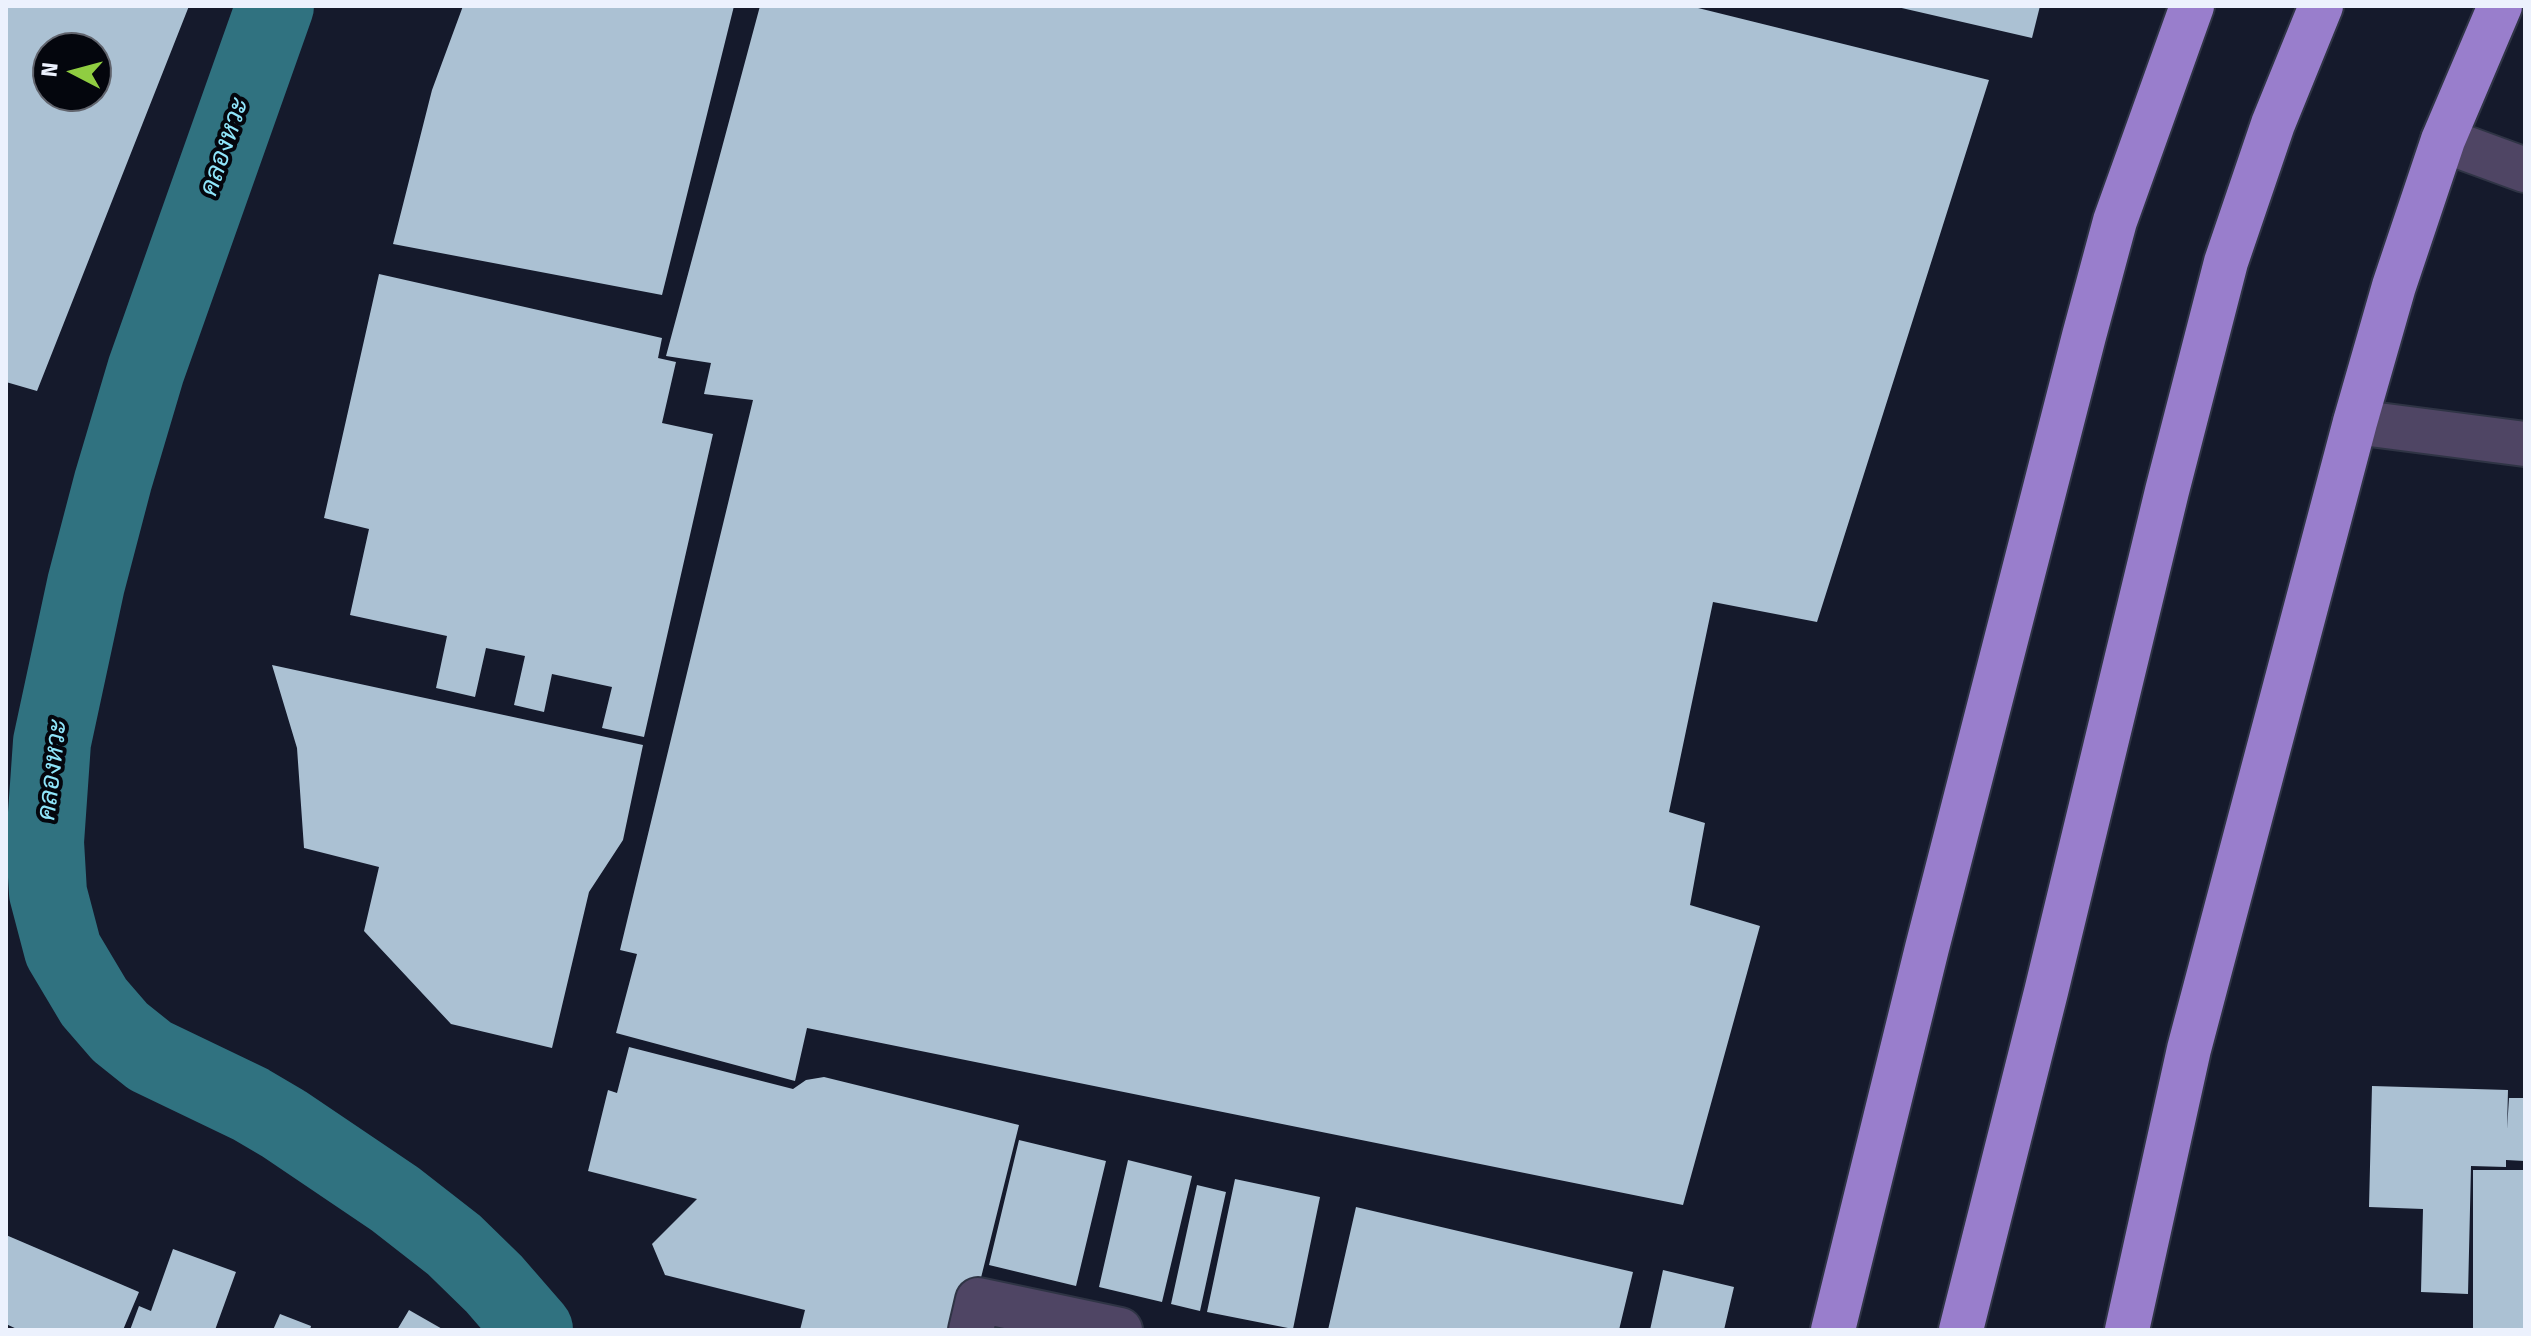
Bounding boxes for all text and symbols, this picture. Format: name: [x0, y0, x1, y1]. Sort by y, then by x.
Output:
north arrow: [32, 32, 112, 112]
text: N: [35, 61, 64, 78]
water label: คลองหวะ: [194, 94, 256, 200]
water label: คลองหวะ: [31, 718, 75, 822]

